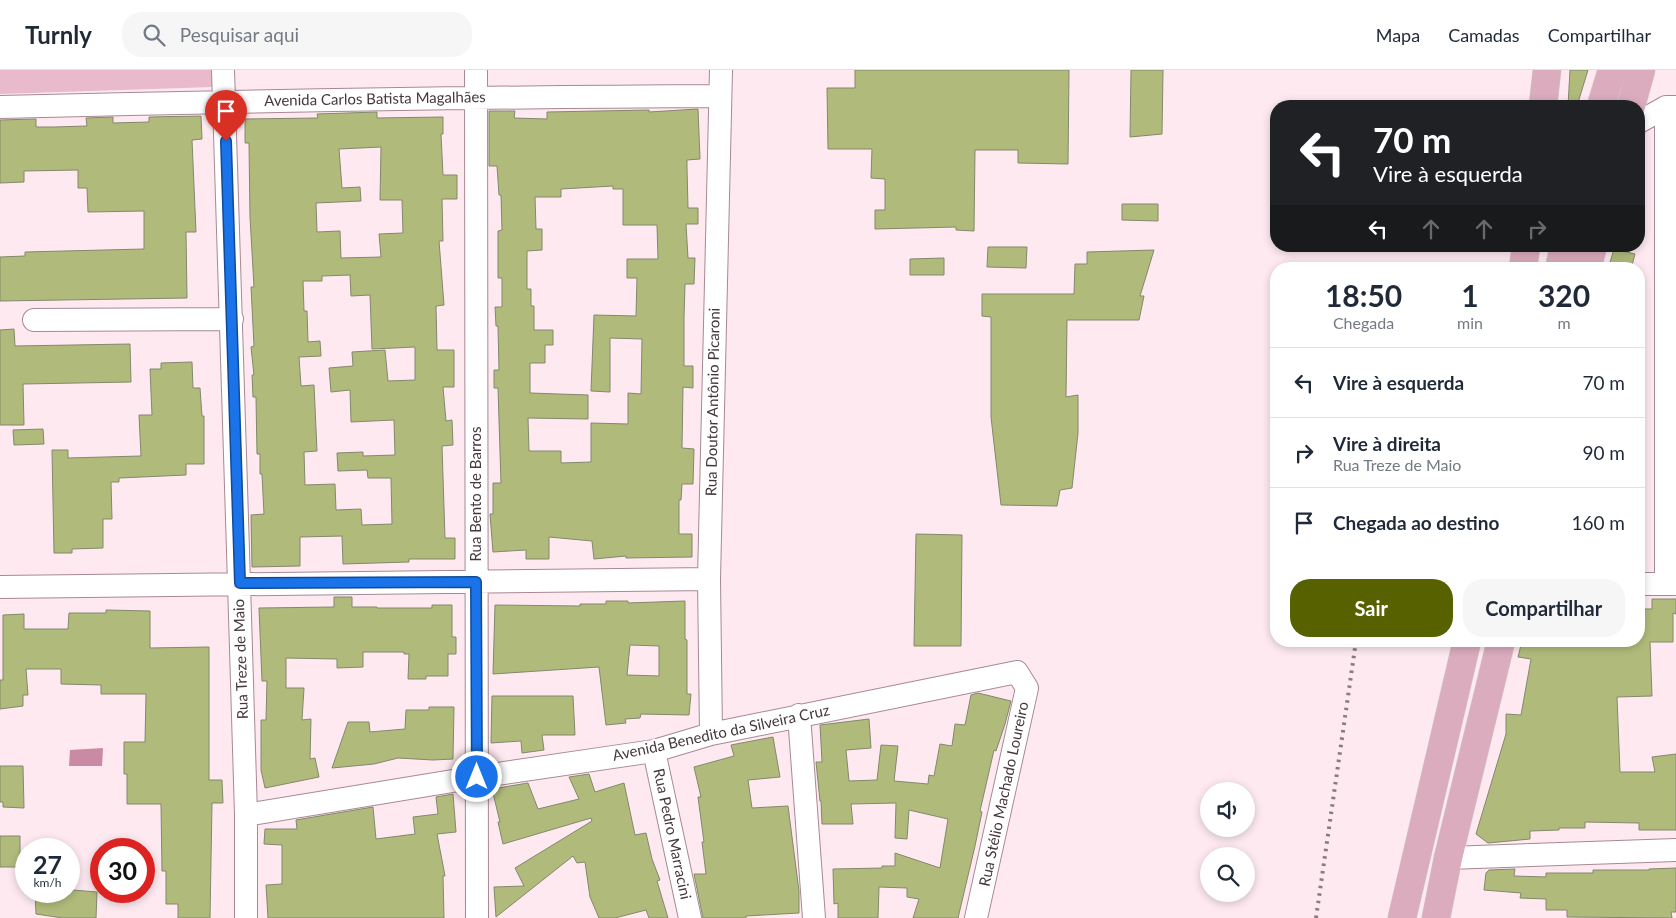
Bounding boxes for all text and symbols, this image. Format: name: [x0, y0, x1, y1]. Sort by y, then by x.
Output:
search box: [122, 12, 472, 57]
text: Turnly: [25, 20, 92, 49]
icon: search: [140, 21, 168, 49]
text: Pesquisar aqui: [180, 23, 299, 46]
text: Mapa: [1376, 24, 1420, 46]
text: Camadas: [1448, 24, 1520, 46]
text: Compartilhar: [1548, 24, 1651, 46]
street label: Avenida Carlos Batista Magalhães: [264, 87, 486, 109]
pin: [205, 90, 247, 141]
icon: arrive: [212, 97, 240, 125]
text: 70 m: [1373, 118, 1451, 160]
icon: left: [1290, 120, 1355, 185]
text: Vire à esquerda: [1373, 160, 1523, 187]
icon: left: [1364, 215, 1392, 243]
icon: ahead: [1417, 215, 1445, 243]
icon: ahead: [1470, 215, 1498, 243]
icon: right: [1523, 215, 1551, 243]
text: 18:50: [1325, 277, 1402, 313]
text: 1: [1461, 277, 1479, 313]
text: 320: [1538, 277, 1590, 313]
street label: Rua Doutor Antônio Picaroni: [701, 308, 723, 496]
text: Chegada: [1333, 313, 1394, 332]
text: min: [1457, 313, 1483, 332]
text: m: [1557, 313, 1571, 332]
icon: left: [1290, 369, 1318, 397]
text: Vire à esquerda: [1333, 371, 1464, 394]
text: 70 m: [1582, 371, 1625, 394]
street label: Rua Bento de Barros: [466, 426, 484, 562]
text: Vire à direita: [1333, 432, 1441, 455]
icon: right: [1290, 439, 1318, 467]
text: 90 m: [1582, 441, 1625, 464]
text: Rua Treze de Maio: [1333, 455, 1461, 474]
icon: arrive: [1290, 509, 1318, 537]
text: Chegada ao destino: [1333, 511, 1499, 534]
text: 160 m: [1571, 511, 1625, 534]
button: Sair: [1290, 579, 1453, 637]
button: Compartilhar: [1463, 579, 1625, 637]
street label: Rua Treze de Maio: [229, 599, 251, 720]
street label: Avenida Benedito da Silveira Cruz: [611, 700, 831, 764]
street label: Rua Stélio Machado Loureiro: [975, 700, 1031, 888]
position arrow: [450, 750, 502, 802]
street label: Rua Pedro Marracini: [650, 767, 696, 901]
map controls: [1200, 782, 1255, 902]
button: sound: [1200, 782, 1255, 837]
speed limit sign: 30: [90, 838, 155, 903]
button: search: [1200, 847, 1255, 902]
text: 27: [33, 849, 62, 879]
text: km/h: [33, 875, 62, 890]

